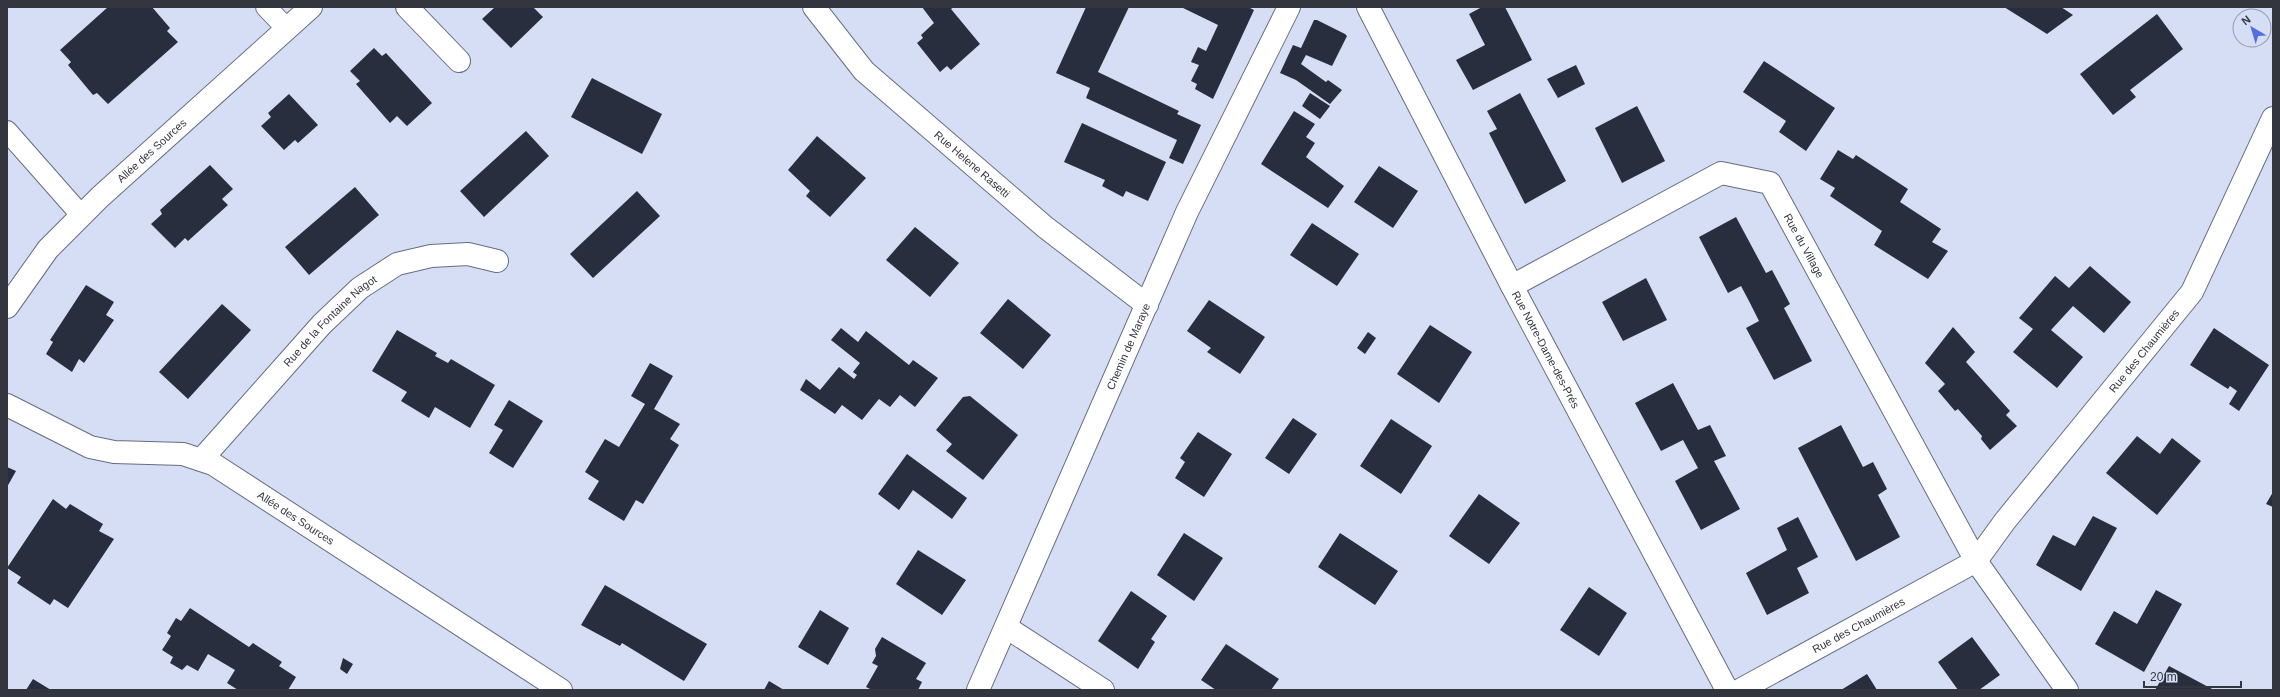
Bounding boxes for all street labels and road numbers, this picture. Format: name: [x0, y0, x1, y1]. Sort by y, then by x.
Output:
street label: Allée des Sources: [115, 116, 189, 185]
street label: Rue Helene Rasetti: [932, 128, 1012, 200]
street label: Rue du Village: [1782, 211, 1827, 280]
street label: Rue de la Fontaine Nagot: [281, 273, 379, 369]
street label: Rue Notre-Dame-des-Prés: [1510, 289, 1582, 411]
street label: Chemin de Maraye: [1104, 301, 1152, 391]
street label: Rue des Chaumières: [2107, 307, 2182, 395]
street label: Allée des Sources: [255, 489, 337, 547]
street label: Rue des Chaumières: [1810, 595, 1907, 655]

